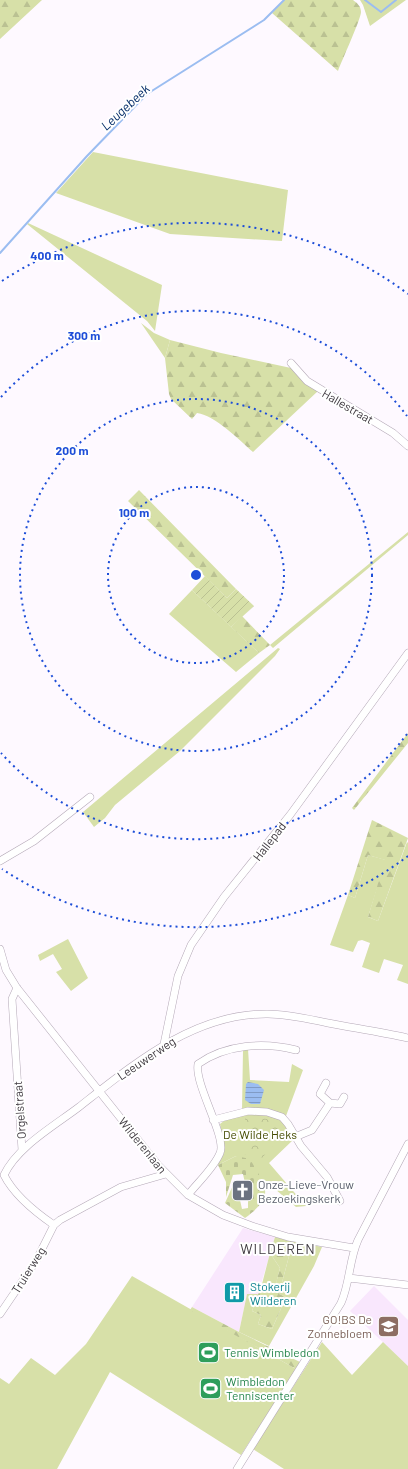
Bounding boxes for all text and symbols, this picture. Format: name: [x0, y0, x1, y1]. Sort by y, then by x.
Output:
water label: Leugebeek: [97, 80, 153, 134]
text: 400 m: [30, 248, 64, 262]
text: 300 m: [68, 328, 100, 342]
street label: Hallestraat: [320, 386, 376, 426]
text: 200 m: [56, 443, 88, 457]
text: 100 m: [119, 505, 149, 519]
centre of rings: [189, 568, 203, 582]
street label: Hallepad: [250, 819, 288, 863]
street label: Leeuwerweg: [114, 1034, 178, 1082]
street label: Orgelstraat: [10, 1080, 28, 1140]
street label: Wilderenlaan: [116, 1114, 170, 1176]
park label: De Wilde Heks: [223, 1127, 297, 1141]
place label: Onze-Lieve-Vrouw Bezoekingskerk: [258, 1177, 354, 1205]
church icon: Onze-Lieve-Vrouw Bezoekingskerk: [229, 1178, 255, 1204]
district label: WILDEREN: [240, 1240, 316, 1257]
street label: Truierweg: [8, 1244, 48, 1296]
place label: Stokerij Wilderen: [250, 1279, 296, 1307]
building icon: Stokerij Wilderen: [222, 1280, 248, 1306]
place label: GO!BS De Zonnebloem: [307, 1312, 372, 1340]
school or university icon: GO!BS De Zonnebloem: [375, 1313, 401, 1339]
sports icon: Tennis Wimbledon: [196, 1339, 222, 1365]
place label: Tennis Wimbledon: [224, 1345, 319, 1359]
place label: Wimbledon Tenniscenter: [226, 1374, 295, 1402]
sports icon: Wimbledon Tenniscenter: [197, 1375, 223, 1401]

